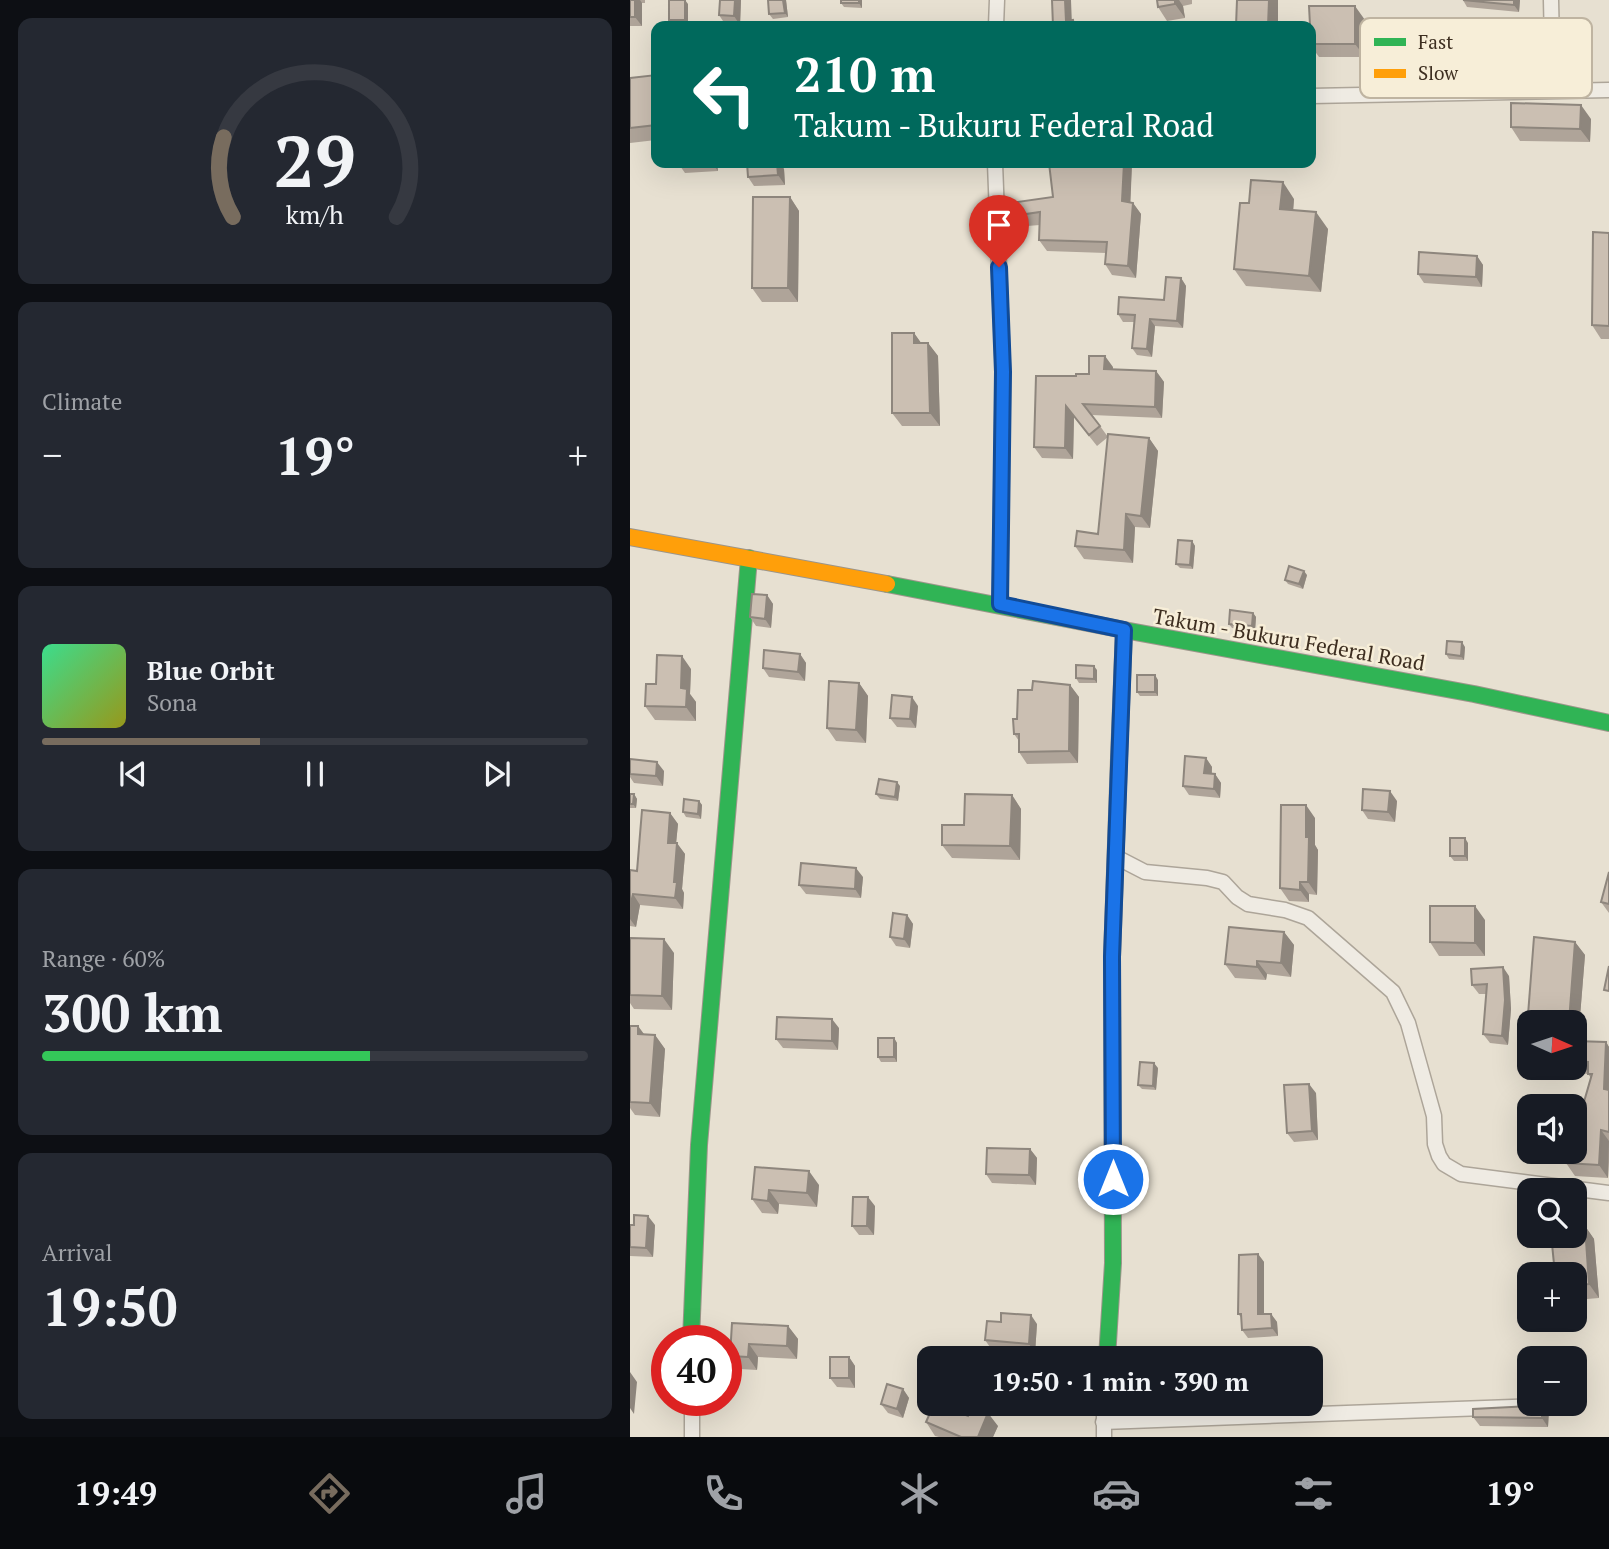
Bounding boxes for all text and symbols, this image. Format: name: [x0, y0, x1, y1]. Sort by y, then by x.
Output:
legend: [1360, 18, 1592, 98]
text: Fast: [1418, 29, 1453, 54]
text: 210 m: [794, 41, 936, 106]
icon: left: [679, 49, 770, 140]
text: Slow: [1418, 60, 1459, 85]
text: Takum - Bukuru Federal Road: [794, 104, 1214, 146]
text: 29: [274, 111, 356, 208]
pin: [969, 195, 1029, 267]
text: km/h: [286, 198, 344, 231]
icon: arrive: [980, 206, 1018, 244]
text: Climate: [42, 386, 122, 417]
text: 19°: [275, 421, 355, 490]
text: −: [42, 430, 62, 480]
text: +: [568, 430, 588, 480]
street label: Takum - Bukuru Federal Road: [1151, 601, 1428, 677]
text: Blue Orbit: [147, 653, 275, 687]
text: Sona: [147, 687, 197, 718]
icon: previous: [114, 755, 152, 793]
icon: pause: [296, 755, 334, 793]
icon: next: [478, 755, 516, 793]
text: Range · 60%: [42, 943, 165, 974]
text: 300 km: [42, 978, 223, 1047]
north arrow: [1517, 1010, 1587, 1080]
map controls: [1517, 1010, 1587, 1416]
button: sound: [1517, 1094, 1587, 1164]
position arrow: [1076, 1142, 1150, 1216]
button: search: [1517, 1178, 1587, 1248]
text: Arrival: [42, 1237, 113, 1268]
button: +: [1517, 1262, 1587, 1332]
text: 19:50: [42, 1272, 177, 1341]
speed limit sign: 40: [651, 1325, 742, 1416]
button: −: [1517, 1346, 1587, 1416]
text: 19:50 · 1 min · 390 m: [991, 1364, 1249, 1398]
icon: directions: [305, 1469, 354, 1518]
icon: music: [502, 1469, 551, 1518]
icon: phone: [699, 1469, 748, 1518]
icon: climate: [895, 1469, 944, 1518]
icon: car: [1092, 1469, 1141, 1518]
icon: filters: [1289, 1469, 1338, 1518]
text: 19:49: [74, 1472, 157, 1514]
text: 19°: [1486, 1472, 1535, 1514]

